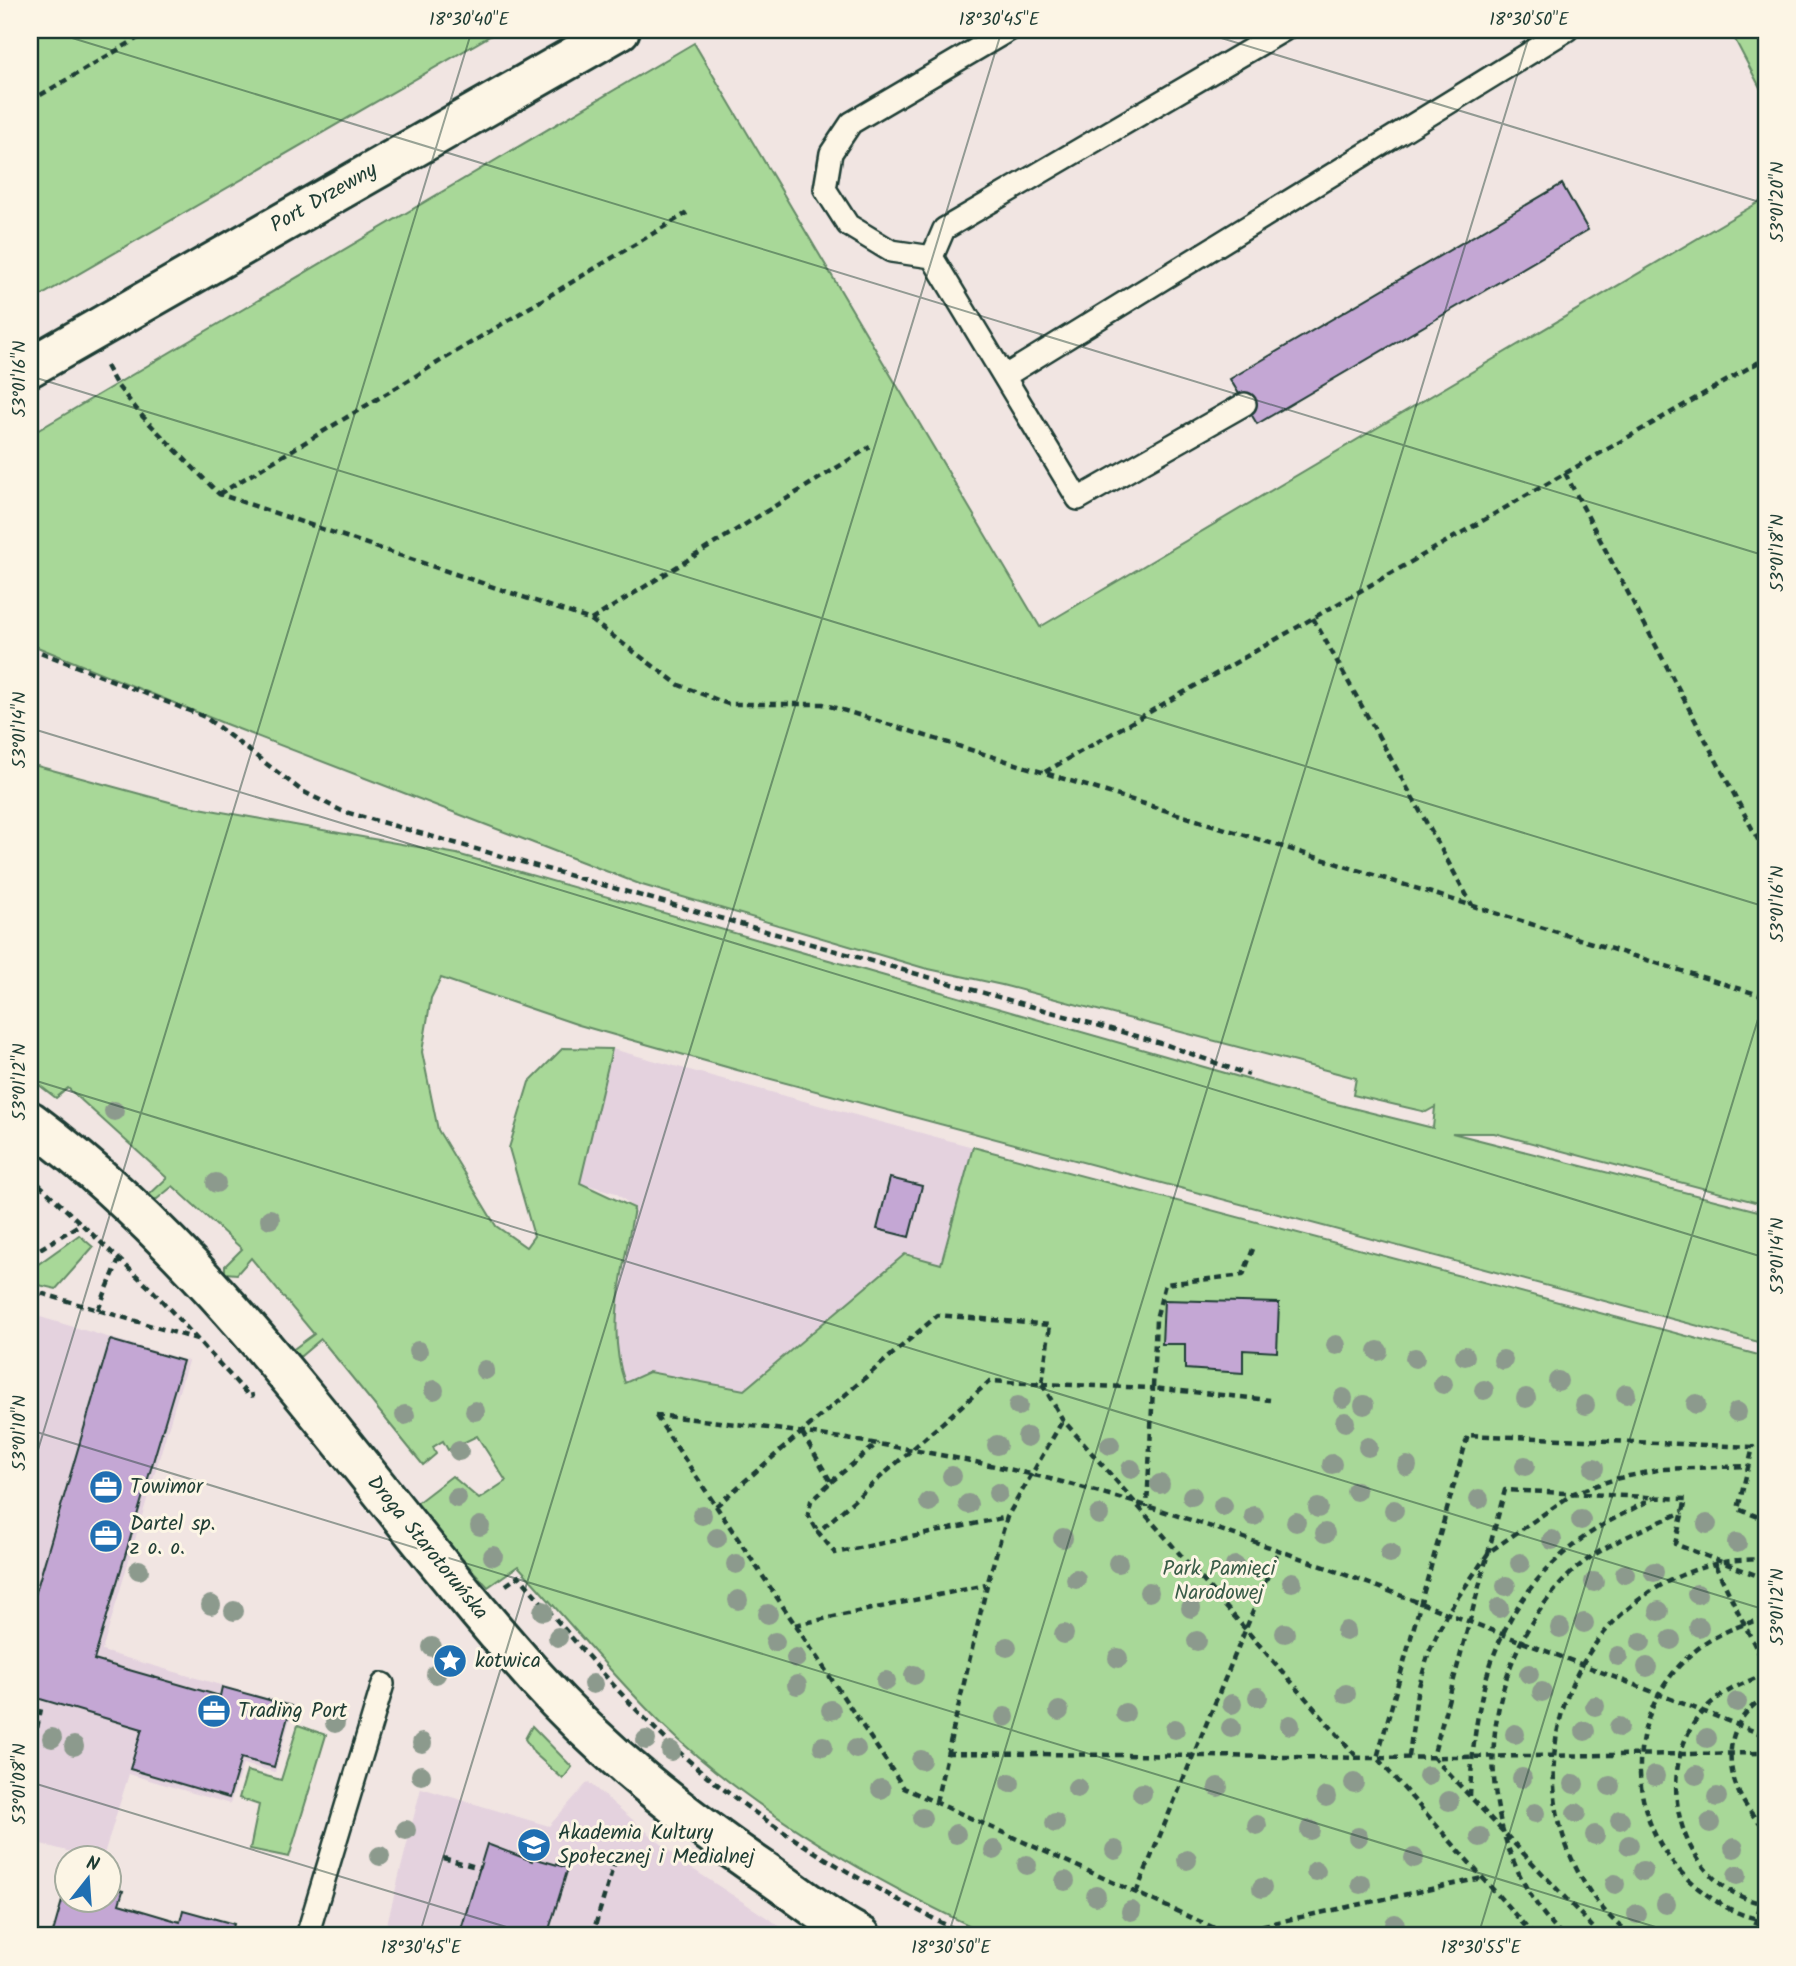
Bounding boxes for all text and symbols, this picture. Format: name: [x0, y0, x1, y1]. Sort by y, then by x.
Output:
text: 18°30'40"E: [429, 6, 509, 35]
text: 18°30'45"E: [959, 6, 1040, 35]
text: 18°30'50"E: [1489, 6, 1569, 35]
street label: Port Drzewny: [264, 154, 384, 242]
text: 53°01'20"N: [1764, 162, 1793, 242]
text: 53°01'16"N: [6, 340, 35, 418]
text: 53°01'18"N: [1764, 514, 1793, 592]
text: 53°01'14"N: [6, 691, 35, 769]
text: 53°01'16"N: [1764, 865, 1793, 943]
text: 53°01'12"N: [6, 1043, 35, 1121]
text: 53°01'14"N: [1764, 1217, 1793, 1295]
text: 53°01'10"N: [6, 1395, 35, 1471]
office icon: Towimor: [87, 1468, 125, 1506]
street label: Droga Starotoruńska: [358, 1468, 496, 1628]
place label: Towimor: [130, 1471, 204, 1504]
place label: Dartel sp. z o. o.: [130, 1508, 215, 1565]
office icon: Dartel sp. z o. o.: [87, 1517, 125, 1555]
park label: Park Pamięci Narodowej: [1163, 1553, 1276, 1610]
text: 53°01'12"N: [1764, 1568, 1793, 1646]
place icon: kotwica: [431, 1642, 469, 1680]
place label: kotwica: [475, 1645, 541, 1678]
office icon: Trading Port: [195, 1692, 233, 1730]
place label: Trading Port: [238, 1695, 348, 1728]
text: 53°01'08"N: [6, 1743, 35, 1825]
place label: Akademia Kultury Społecznej i Medialnej: [558, 1817, 755, 1874]
school or university icon: Akademia Kultury Społecznej i Medialnej: [515, 1826, 553, 1864]
north arrow: [52, 1843, 122, 1913]
text: N: [82, 1849, 103, 1881]
text: 18°30'45"E: [381, 1934, 462, 1963]
text: 18°30'50"E: [911, 1934, 991, 1963]
text: 18°30'55"E: [1441, 1934, 1522, 1963]

